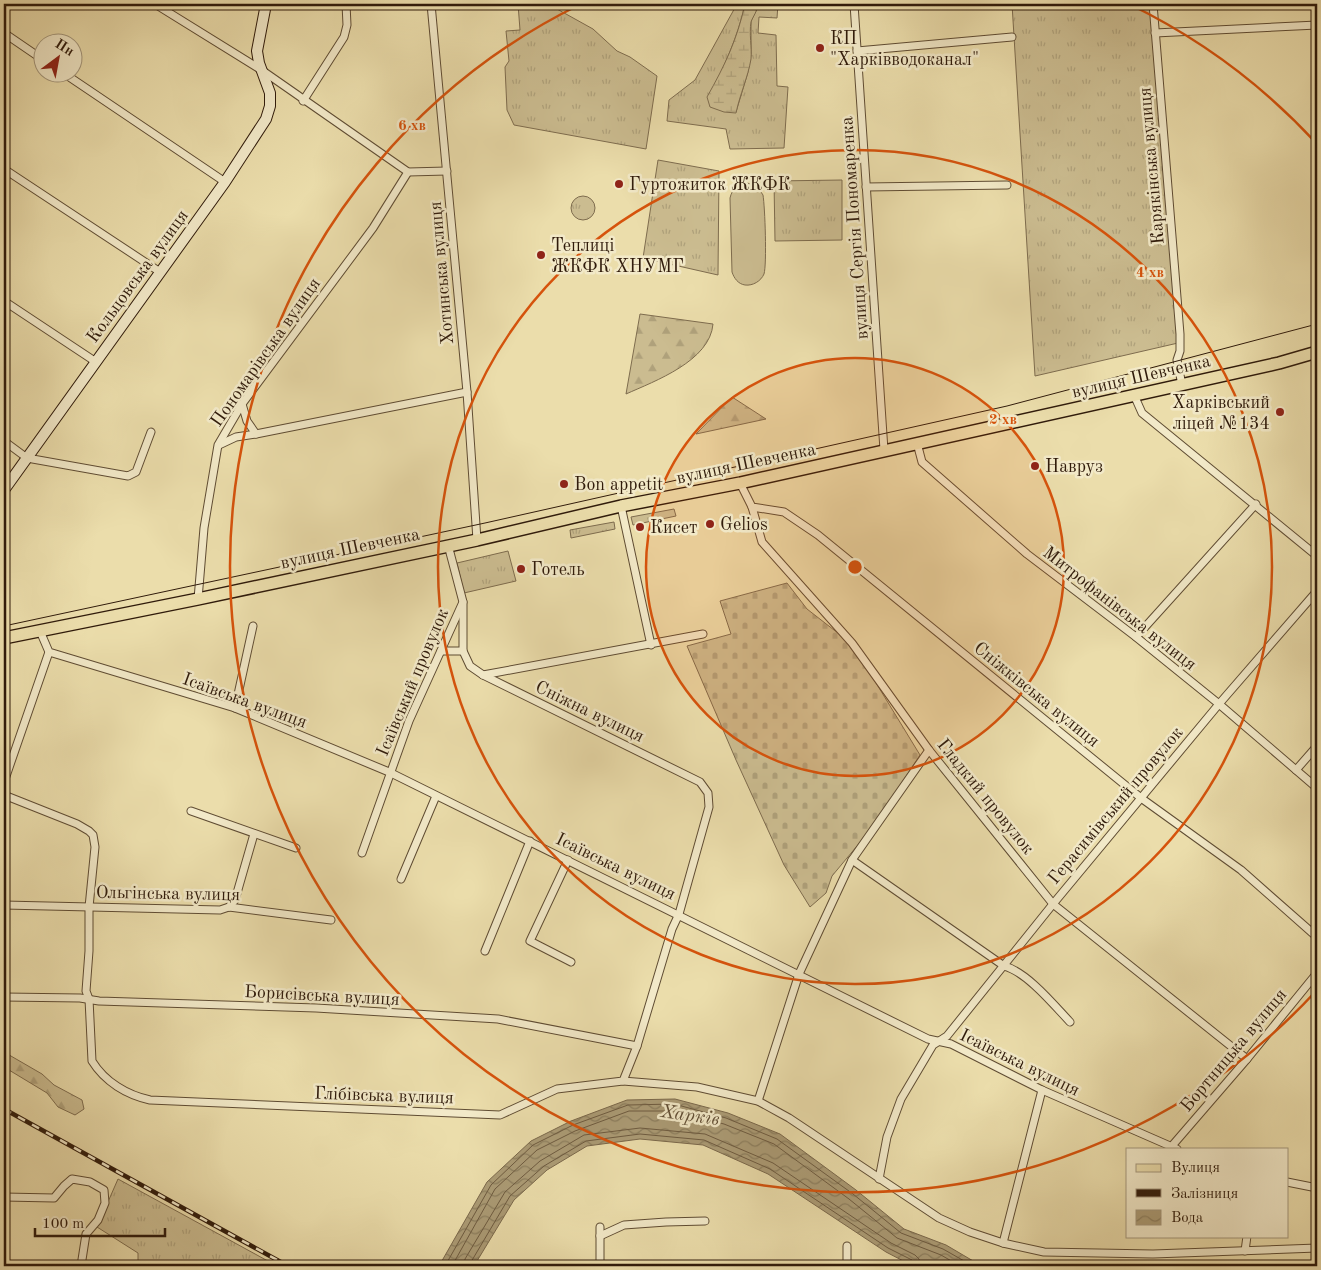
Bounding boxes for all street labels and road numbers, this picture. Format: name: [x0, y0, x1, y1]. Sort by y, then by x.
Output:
street label: Карякінська вулиця: [1136, 86, 1168, 245]
street label: вулиця Сергія Пономаренка: [838, 116, 872, 340]
street label: Хотинська вулиця: [427, 201, 457, 345]
street label: Кольцовська вулиця: [84, 207, 192, 346]
street label: Пономарівська вулиця: [208, 275, 324, 430]
street label: вулиця Шевченка: [1070, 352, 1213, 402]
street label: вулиця Шевченка: [675, 440, 818, 488]
street label: вулиця Шевченка: [279, 525, 422, 573]
street label: Митрофанівська вулиця: [1039, 543, 1199, 675]
street label: Ісаївський провулок: [374, 606, 452, 759]
street label: Сніжківська вулиця: [970, 639, 1103, 751]
street label: Ісаївська вулиця: [180, 670, 309, 732]
street label: Сніжна вулиця: [532, 678, 647, 746]
street label: Герасимівський провулок: [1045, 723, 1187, 888]
street label: Гладкий провулок: [933, 736, 1037, 858]
street label: Ісаївська вулиця: [553, 830, 678, 904]
street label: Ольгінська вулиця: [96, 884, 240, 904]
street label: Борисівська вулиця: [244, 983, 400, 1009]
street label: Бортницька вулиця: [1177, 986, 1290, 1116]
street label: Ісаївська вулиця: [957, 1026, 1082, 1100]
street label: Глібівська вулиця: [314, 1085, 454, 1107]

